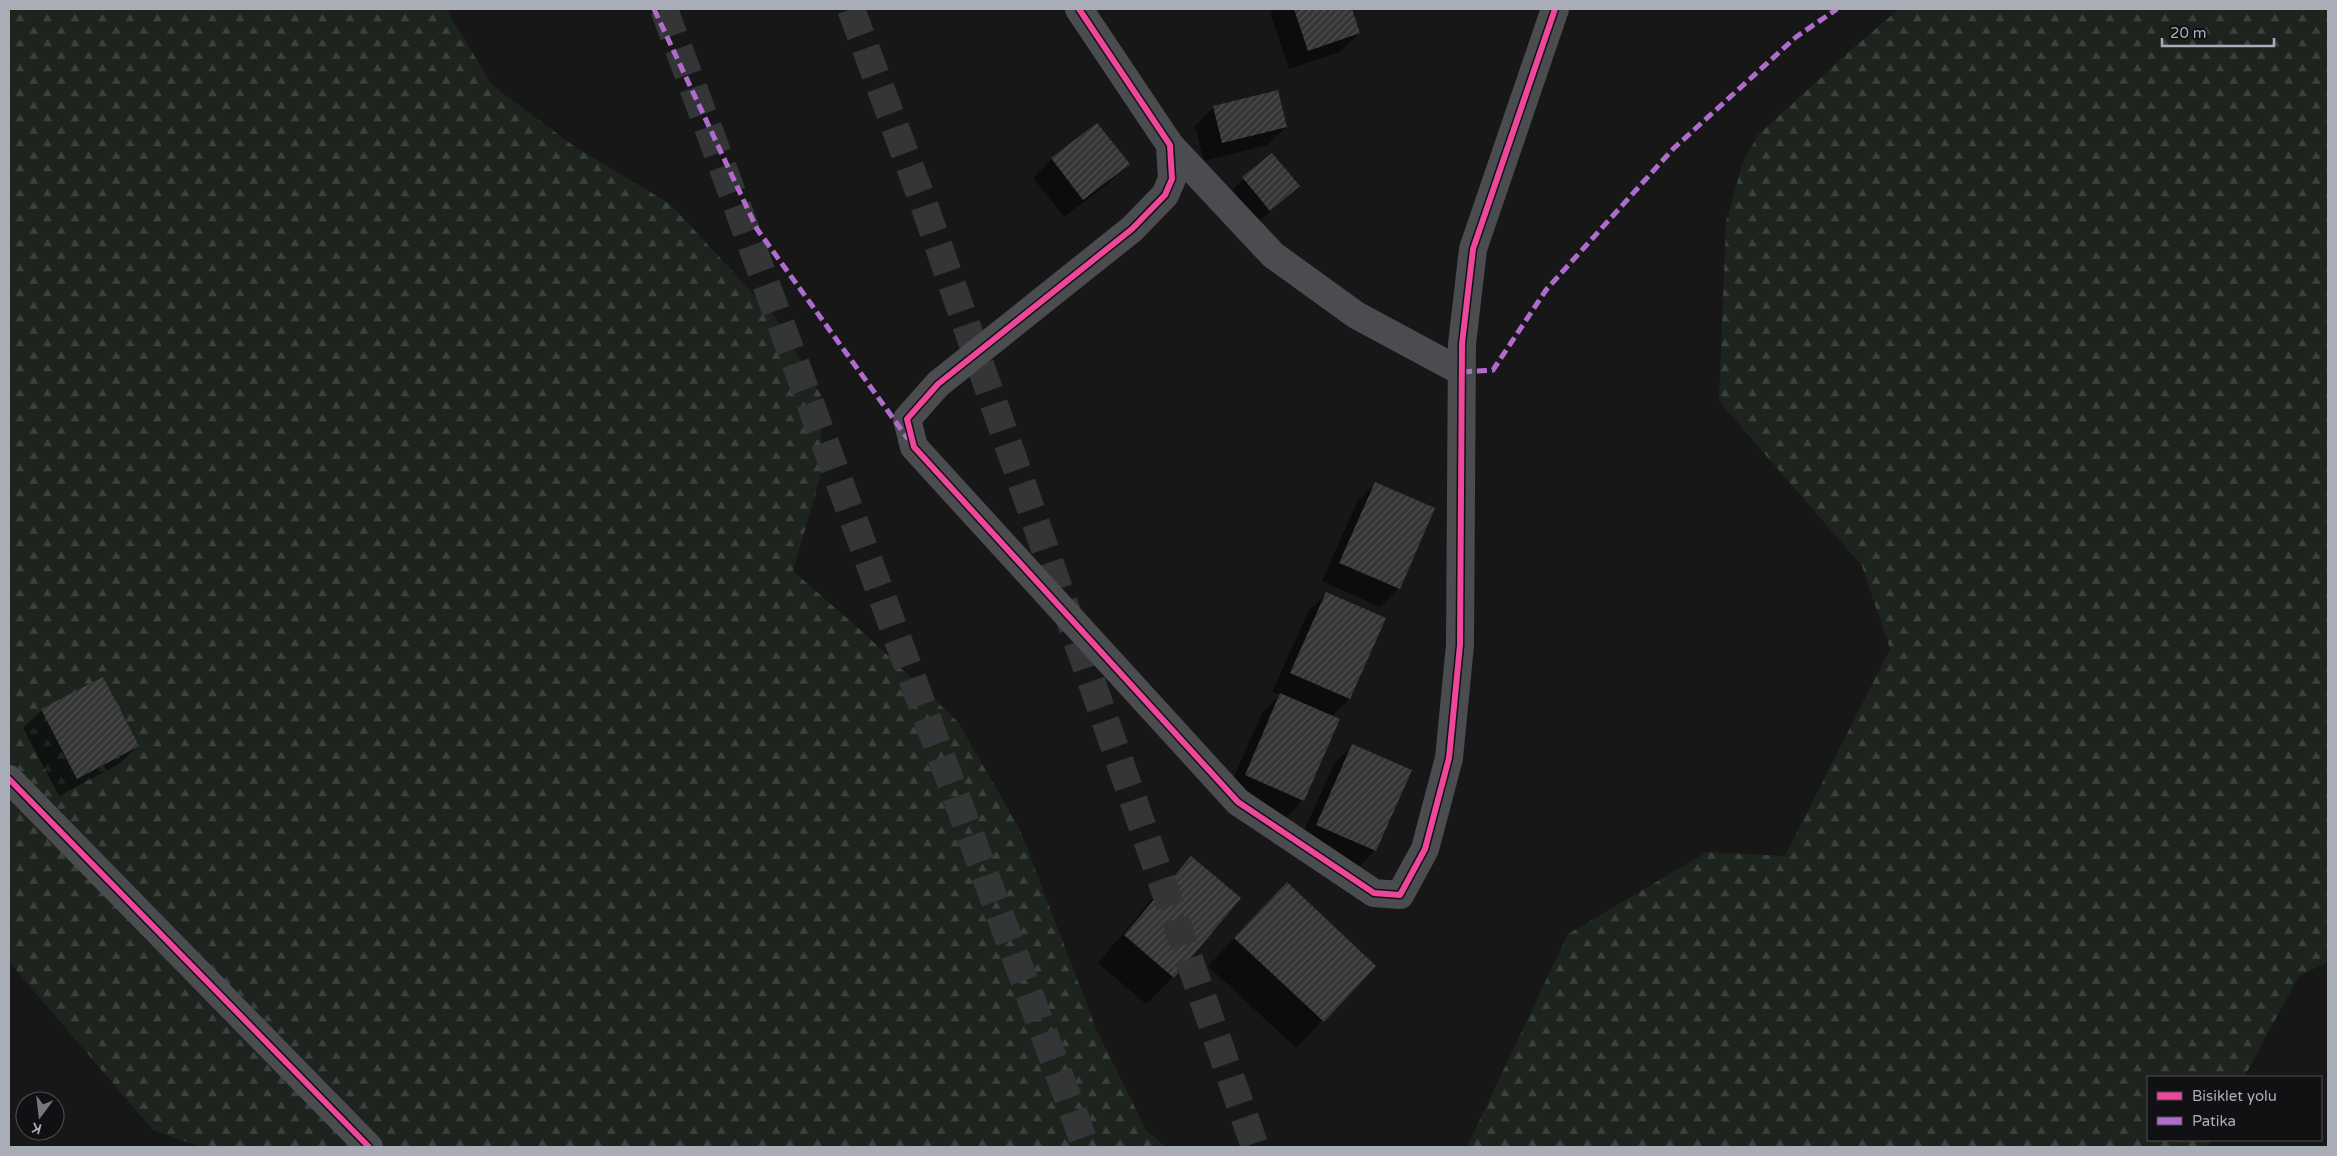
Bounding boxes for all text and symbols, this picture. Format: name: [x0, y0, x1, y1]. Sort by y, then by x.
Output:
scale bar: [2162, 15, 2274, 47]
text: 20 m: [2170, 24, 2207, 42]
legend: [2147, 1076, 2322, 1141]
text: Bisiklet yolu: [2192, 1087, 2277, 1105]
north arrow: [15, 1091, 65, 1141]
text: Patika: [2192, 1112, 2236, 1130]
text: K: [29, 1118, 44, 1137]

